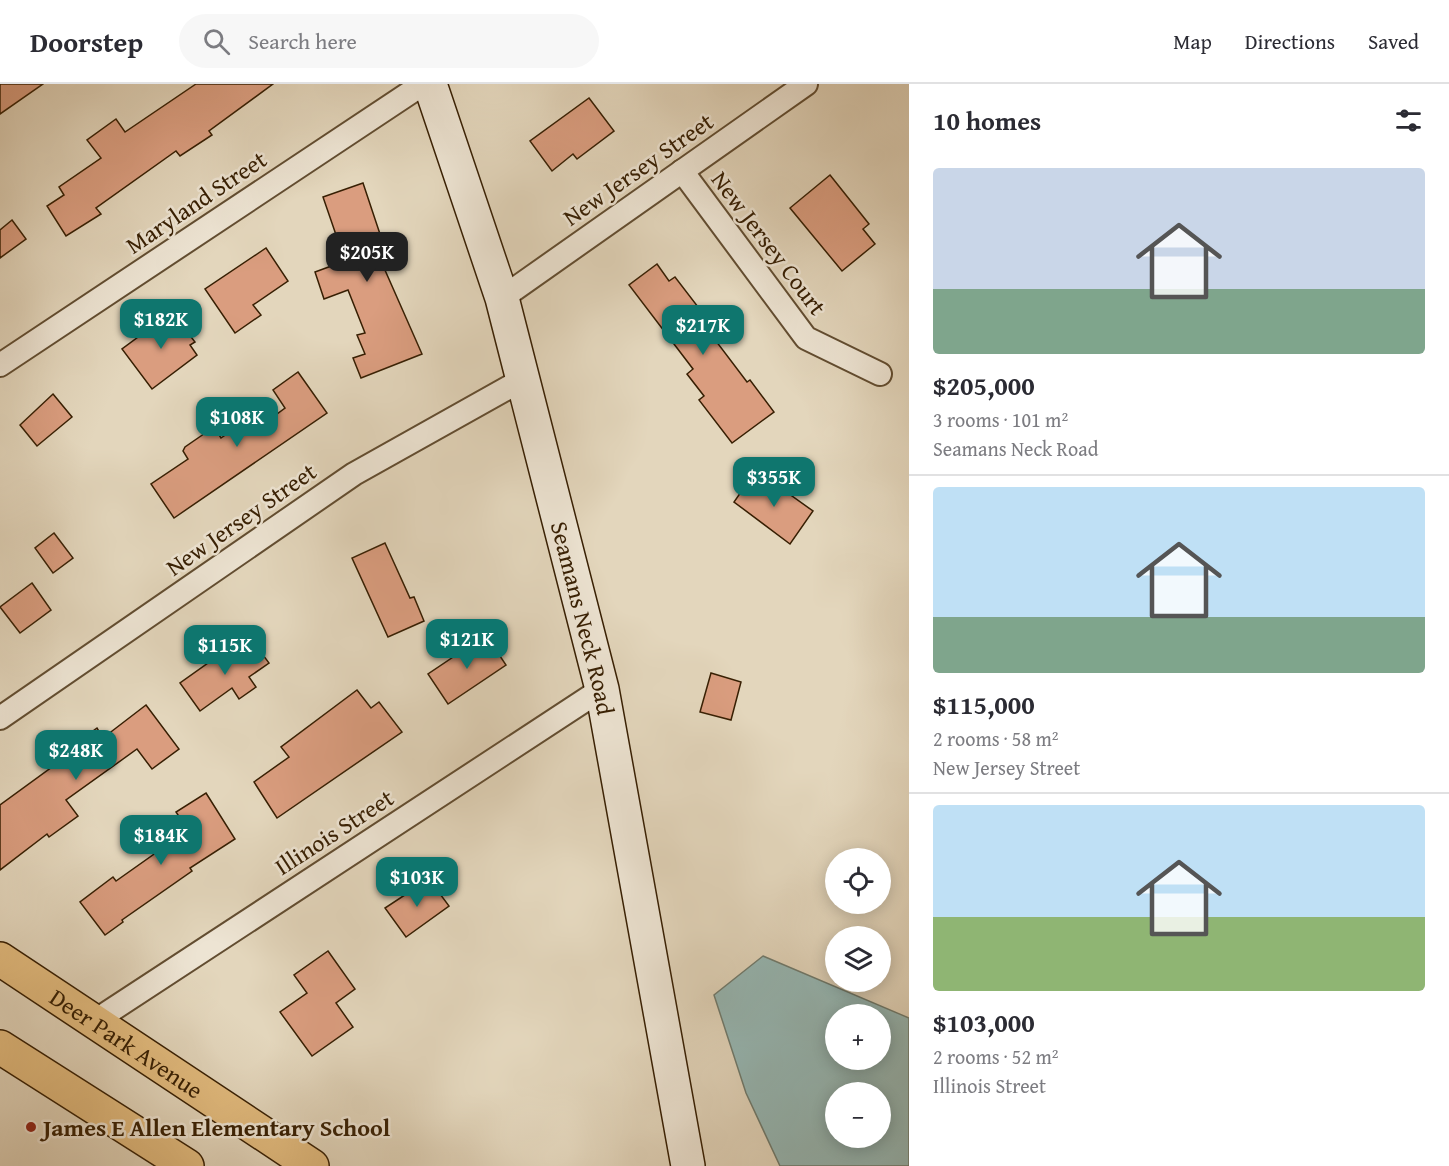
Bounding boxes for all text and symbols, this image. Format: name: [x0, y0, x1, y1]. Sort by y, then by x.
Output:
search box: [179, 14, 599, 68]
text: Doorstep: [30, 21, 143, 62]
icon: search: [200, 25, 233, 58]
text: Search here: [248, 25, 357, 57]
text: Map: [1173, 26, 1212, 57]
text: Directions: [1245, 26, 1335, 57]
text: Saved: [1368, 26, 1419, 57]
text: 10 homes: [933, 101, 1041, 140]
street label: New Jersey Street: [556, 104, 721, 234]
icon: filters: [1392, 104, 1425, 137]
street label: Maryland Street: [119, 142, 274, 262]
street label: New Jersey Court: [703, 164, 835, 323]
icon: home: [1125, 207, 1233, 315]
pin: $205K: [325, 232, 409, 283]
text: $205K: [340, 237, 394, 266]
pin: $182K: [119, 299, 203, 350]
text: $182K: [134, 304, 188, 333]
pin: $217K: [661, 305, 745, 356]
text: $217K: [676, 310, 730, 339]
text: $205,000: [933, 366, 1035, 405]
pin: $108K: [195, 397, 279, 448]
text: $108K: [210, 402, 264, 431]
text: 3 rooms · 101 m²: [933, 405, 1068, 434]
text: Seamans Neck Road: [933, 434, 1098, 463]
street label: New Jersey Street: [159, 454, 324, 584]
pin: $355K: [732, 457, 816, 508]
text: $355K: [747, 462, 801, 491]
street label: Seamans Neck Road: [542, 517, 624, 718]
icon: home: [1125, 526, 1233, 634]
pin: $121K: [425, 619, 509, 670]
text: $121K: [440, 624, 494, 653]
pin: $115K: [183, 625, 267, 676]
text: $115K: [198, 630, 252, 659]
text: $115,000: [933, 685, 1035, 724]
text: 2 rooms · 58 m²: [933, 724, 1059, 753]
pin: $248K: [34, 730, 118, 781]
text: $248K: [49, 735, 103, 764]
text: New Jersey Street: [933, 753, 1080, 782]
street label: Illinois Street: [268, 780, 401, 884]
pin: $184K: [119, 815, 203, 866]
text: $184K: [134, 820, 188, 849]
icon: home: [1125, 844, 1233, 952]
map controls: [825, 848, 891, 1148]
button: locate: [825, 848, 891, 914]
pin: $103K: [375, 857, 459, 908]
text: $103K: [390, 862, 444, 891]
button: layers: [825, 926, 891, 992]
street label: Deer Park Avenue: [43, 979, 210, 1107]
text: $103,000: [933, 1003, 1035, 1042]
button: +: [825, 1004, 891, 1070]
text: 2 rooms · 52 m²: [933, 1042, 1059, 1071]
text: Illinois Street: [933, 1071, 1046, 1100]
button: −: [825, 1082, 891, 1148]
place label: James E Allen Elementary School: [39, 1110, 391, 1145]
marker: James E Allen Elementary School: [24, 1120, 38, 1134]

